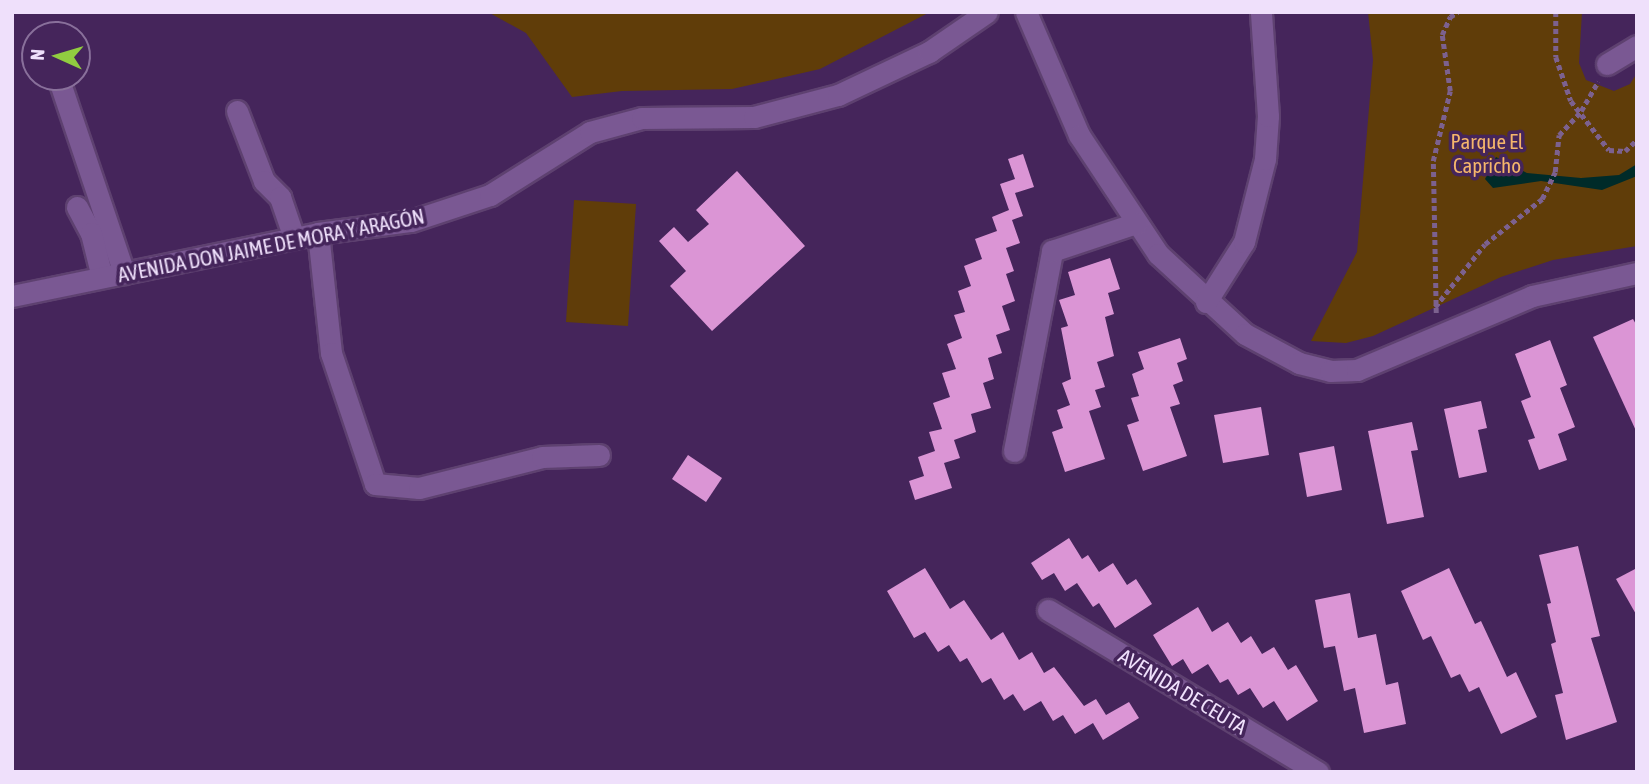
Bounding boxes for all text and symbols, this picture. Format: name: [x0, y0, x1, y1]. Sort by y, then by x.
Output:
north arrow: [21, 21, 91, 91]
text: N: [26, 48, 48, 61]
park label: Parque El Capricho: [1451, 128, 1523, 178]
street label: AVENIDA DON JAIME DE MORA Y ARAGÓN: [115, 203, 427, 287]
street label: AVENIDA DE CEUTA: [1114, 643, 1252, 739]

